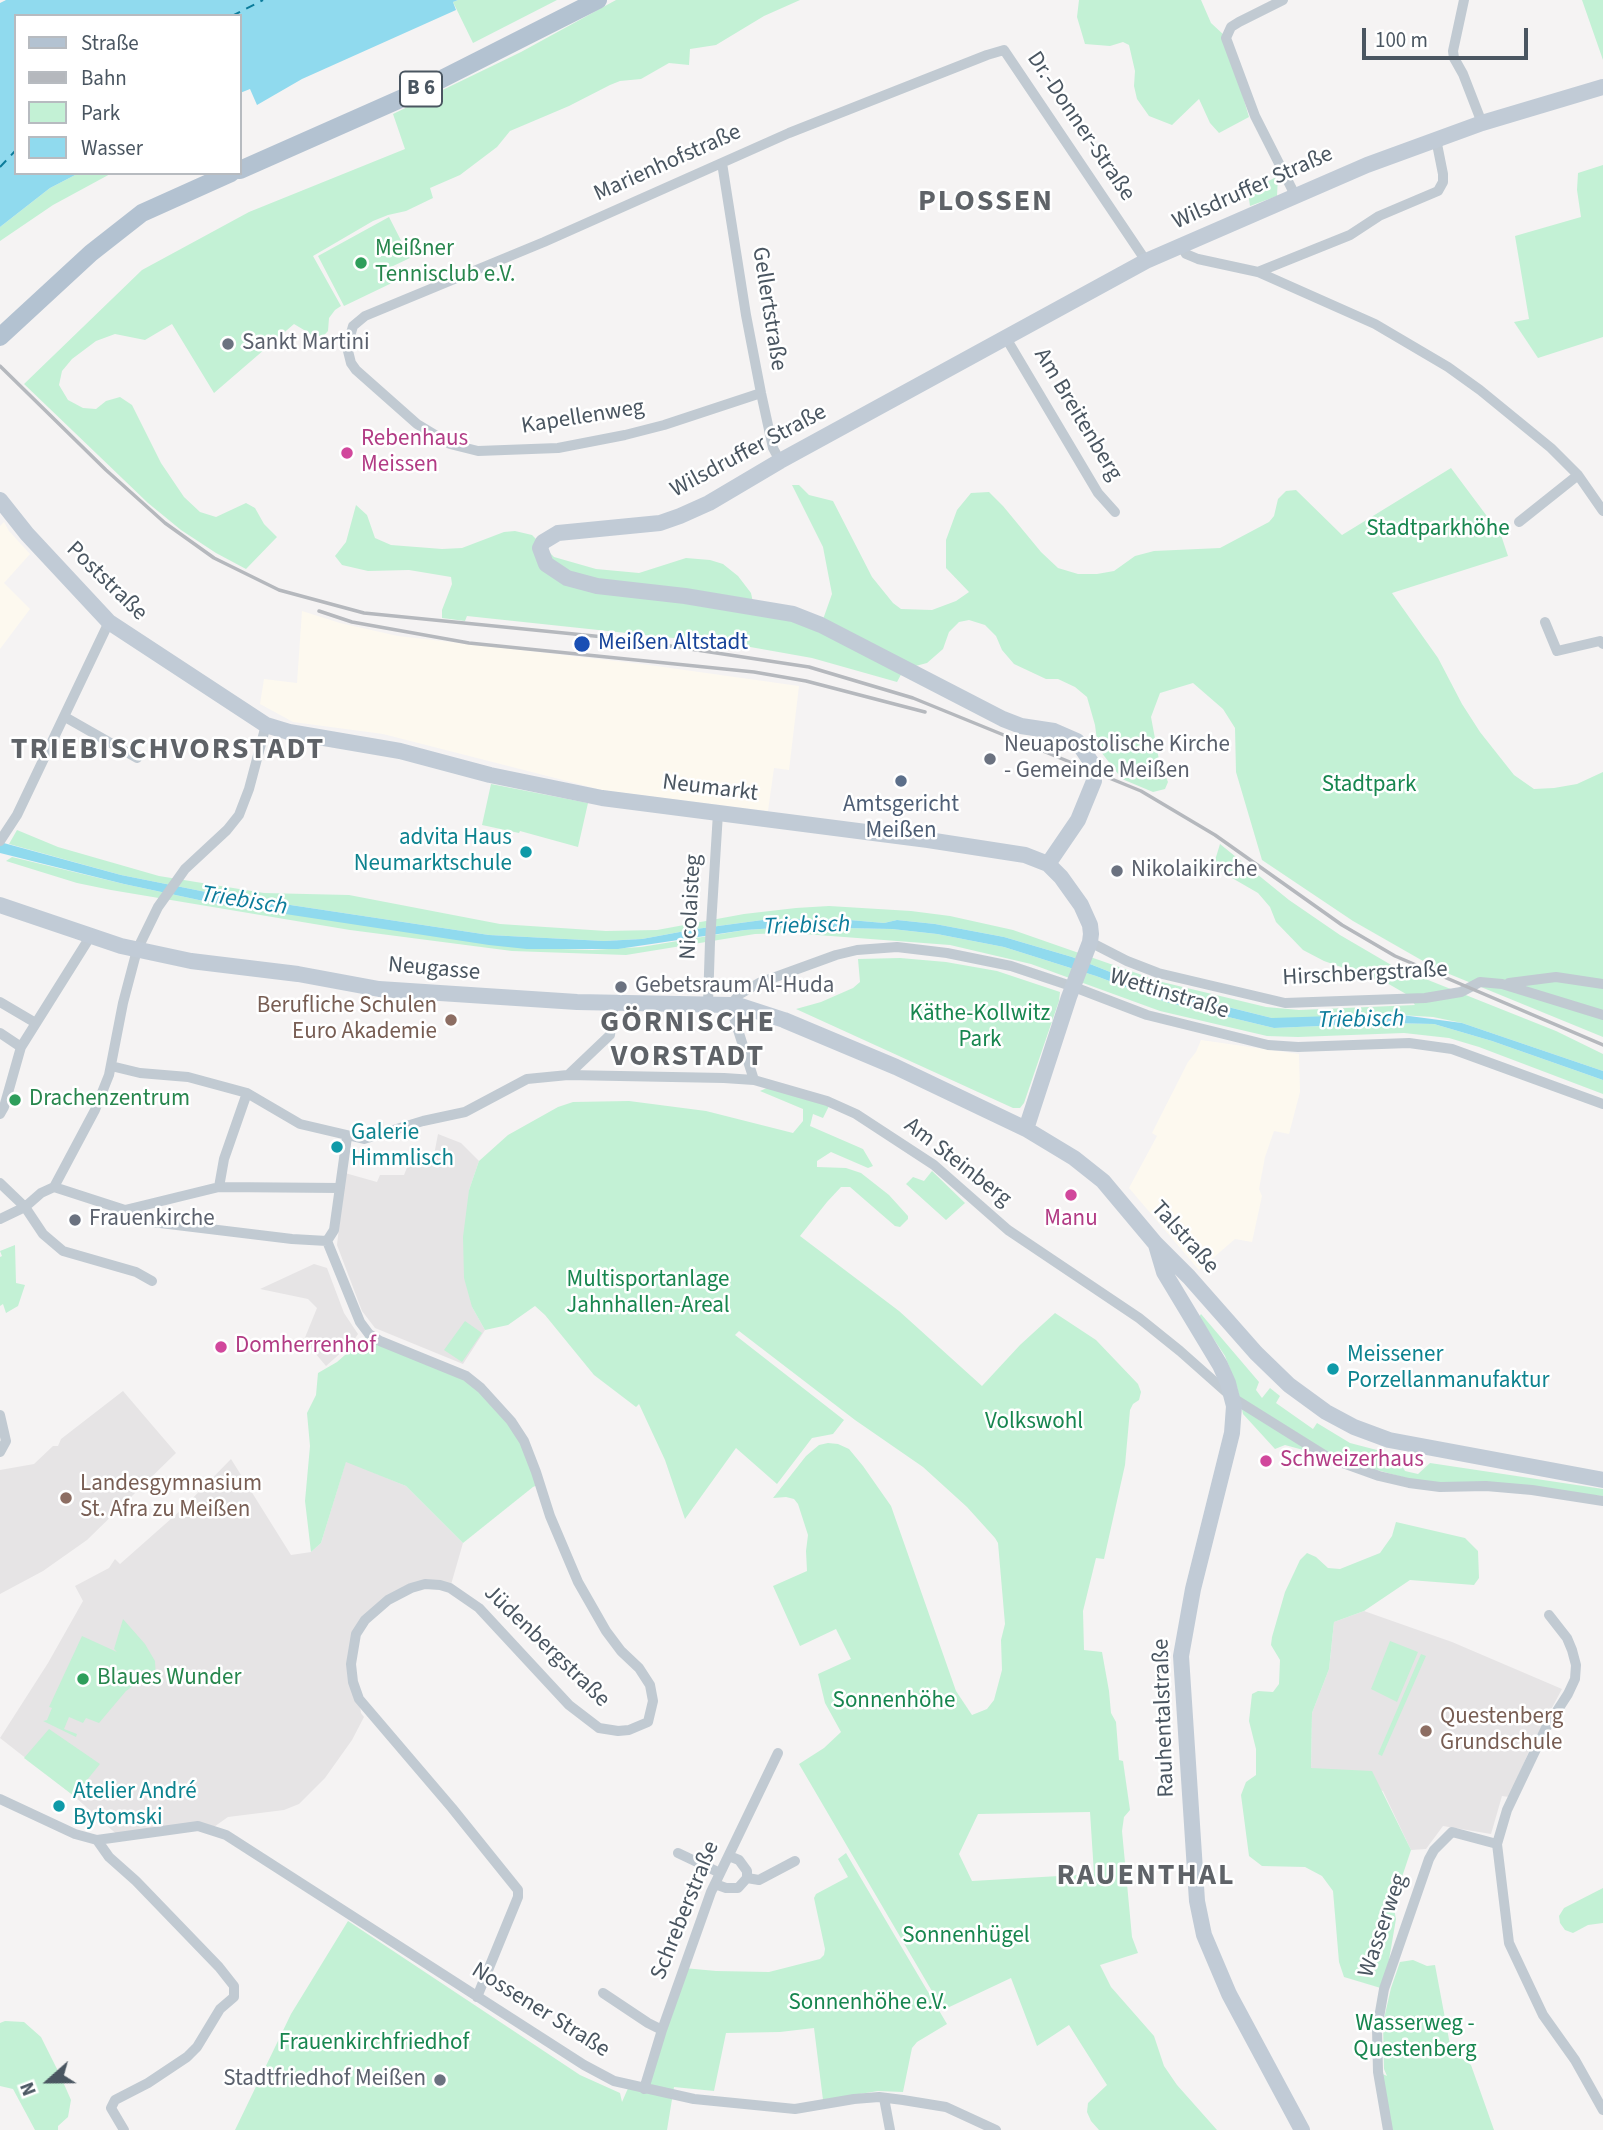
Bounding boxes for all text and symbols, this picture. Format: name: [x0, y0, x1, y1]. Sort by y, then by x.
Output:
legend: [14, 14, 242, 175]
scale bar: [1365, 14, 1531, 58]
text: 100 m: [1375, 25, 1428, 55]
text: Straße: [81, 28, 139, 58]
street label: Dr.-Donner-Straße: [1020, 47, 1140, 207]
text: Bahn: [81, 63, 127, 93]
road number: B 6: [400, 72, 442, 106]
text: Park: [81, 98, 120, 128]
street label: Marienhofstraße: [590, 119, 746, 209]
text: Wasser: [81, 133, 143, 163]
street label: Wilsdruffer Straße: [1168, 141, 1338, 237]
district label: PLOSSEN: [919, 185, 1053, 221]
place label: Meißner Tennisclub e.V.: [375, 236, 516, 290]
street label: Gellertstraße: [745, 245, 791, 373]
marker: Meißner Tennisclub e.V.: [353, 255, 369, 271]
place label: Sankt Martini: [242, 330, 370, 358]
marker: Sankt Martini: [220, 336, 236, 352]
street label: Am Breitenberg: [1027, 344, 1127, 486]
street label: Kapellenweg: [520, 395, 646, 441]
street label: Wilsdruffer Straße: [666, 399, 832, 505]
place label: Rebenhaus Meissen: [361, 426, 468, 480]
marker: Rebenhaus Meissen: [339, 445, 355, 461]
park label: Stadtparkhöhe: [1366, 516, 1510, 544]
street label: Poststraße: [60, 537, 152, 627]
place label: Meißen Altstadt: [598, 630, 748, 658]
marker: Meißen Altstadt: [572, 634, 592, 654]
place label: Neuapostolische Kirche - Gemeinde Meißen: [1004, 732, 1230, 786]
district label: TRIEBISCHVORSTADT: [13, 733, 323, 769]
marker: Neuapostolische Kirche - Gemeinde Meißen: [982, 751, 998, 767]
street label: Neumarkt: [661, 769, 759, 809]
park label: Stadtpark: [1322, 772, 1416, 800]
marker: Amtsgericht Meißen: [893, 773, 909, 789]
place label: Amtsgericht Meißen: [843, 792, 959, 846]
place label: advita Haus Neumarktschule: [354, 825, 512, 879]
marker: advita Haus Neumarktschule: [518, 844, 534, 860]
street label: Nicolaisteg: [675, 854, 709, 960]
place label: Nikolaikirche: [1131, 857, 1257, 885]
marker: Nikolaikirche: [1109, 863, 1125, 879]
water label: Triebisch: [199, 881, 289, 923]
water label: Triebisch: [763, 911, 851, 943]
street label: Neugasse: [387, 952, 481, 988]
street label: Hirschbergstraße: [1282, 957, 1448, 993]
street label: Wettinstraße: [1106, 964, 1232, 1026]
place label: Gebetsraum Al-Huda: [635, 973, 834, 1001]
marker: Gebetsraum Al-Huda: [613, 979, 629, 995]
place label: Berufliche Schulen Euro Akademie: [257, 993, 437, 1047]
park label: Käthe-Kollwitz Park: [910, 1001, 1050, 1055]
district label: GÖRNISCHE VORSTADT: [601, 1006, 775, 1076]
water label: Triebisch: [1317, 1006, 1405, 1036]
marker: Berufliche Schulen Euro Akademie: [443, 1012, 459, 1028]
place label: Drachenzentrum: [29, 1086, 190, 1114]
marker: Drachenzentrum: [7, 1092, 23, 1108]
street label: Am Steinberg: [898, 1113, 1016, 1213]
place label: Galerie Himmlisch: [351, 1120, 454, 1174]
marker: Galerie Himmlisch: [329, 1139, 345, 1155]
marker: Manu: [1063, 1187, 1079, 1203]
street label: Talstraße: [1144, 1196, 1224, 1280]
place label: Frauenkirche: [89, 1206, 215, 1234]
place label: Manu: [1044, 1206, 1098, 1234]
marker: Frauenkirche: [67, 1212, 83, 1228]
park label: Multisportanlage Jahnhallen-Areal: [566, 1267, 730, 1321]
place label: Domherrenhof: [235, 1333, 376, 1361]
marker: Domherrenhof: [213, 1339, 229, 1355]
place label: Meissener Porzellanmanufaktur: [1347, 1342, 1549, 1396]
marker: Meissener Porzellanmanufaktur: [1325, 1361, 1341, 1377]
park label: Volkswohl: [985, 1409, 1083, 1437]
place label: Schweizerhaus: [1280, 1447, 1424, 1475]
marker: Schweizerhaus: [1258, 1453, 1274, 1469]
place label: Landesgymnasium St. Afra zu Meißen: [80, 1471, 262, 1525]
marker: Landesgymnasium St. Afra zu Meißen: [58, 1490, 74, 1506]
street label: Jüdenbergstraße: [477, 1580, 615, 1714]
street label: Rauhentalstraße: [1148, 1638, 1182, 1798]
place label: Blaues Wunder: [97, 1665, 241, 1693]
marker: Blaues Wunder: [75, 1671, 91, 1687]
park label: Sonnenhöhe: [833, 1688, 955, 1716]
place label: Questenberg Grundschule: [1440, 1704, 1563, 1758]
marker: Questenberg Grundschule: [1418, 1723, 1434, 1739]
place label: Atelier André Bytomski: [73, 1779, 197, 1833]
marker: Atelier André Bytomski: [51, 1798, 67, 1814]
street label: Schreberstraße: [646, 1838, 726, 1984]
district label: RAUENTHAL: [1058, 1859, 1234, 1895]
street label: Wasserweg: [1353, 1871, 1415, 1981]
park label: Sonnenhügel: [902, 1923, 1030, 1951]
street label: Nossener Straße: [466, 1958, 614, 2064]
park label: Sonnenhöhe e.V.: [788, 1990, 948, 2018]
park label: Wasserweg - Questenberg: [1353, 2011, 1477, 2065]
park label: Frauenkirchfriedhof: [279, 2030, 469, 2058]
north arrow: [14, 2046, 84, 2116]
place label: Stadtfriedhof Meißen: [223, 2066, 426, 2094]
marker: Stadtfriedhof Meißen: [432, 2072, 448, 2088]
text: N: [14, 2078, 44, 2099]

